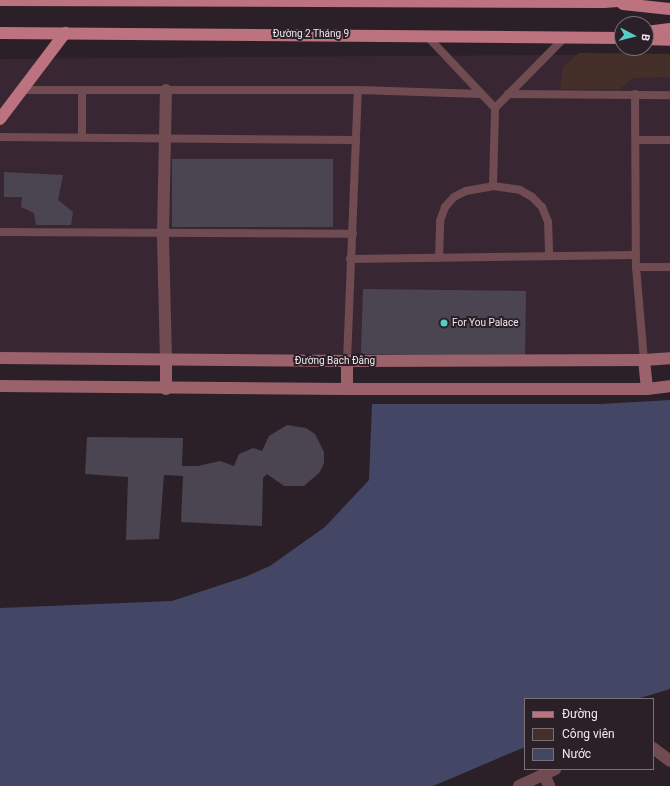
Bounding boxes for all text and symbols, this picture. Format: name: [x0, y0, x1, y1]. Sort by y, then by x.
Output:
north arrow: [614, 16, 654, 56]
street label: Đường 2 Tháng 9: [273, 28, 349, 40]
text: B: [639, 33, 652, 42]
place label: For You Palace: [452, 317, 518, 329]
marker: For You Palace: [439, 318, 449, 328]
street label: Đường Bạch Đằng: [295, 355, 375, 367]
legend: [524, 698, 654, 770]
text: Đường: [562, 707, 598, 721]
text: Công viên: [562, 727, 615, 741]
text: Nước: [562, 747, 591, 761]

